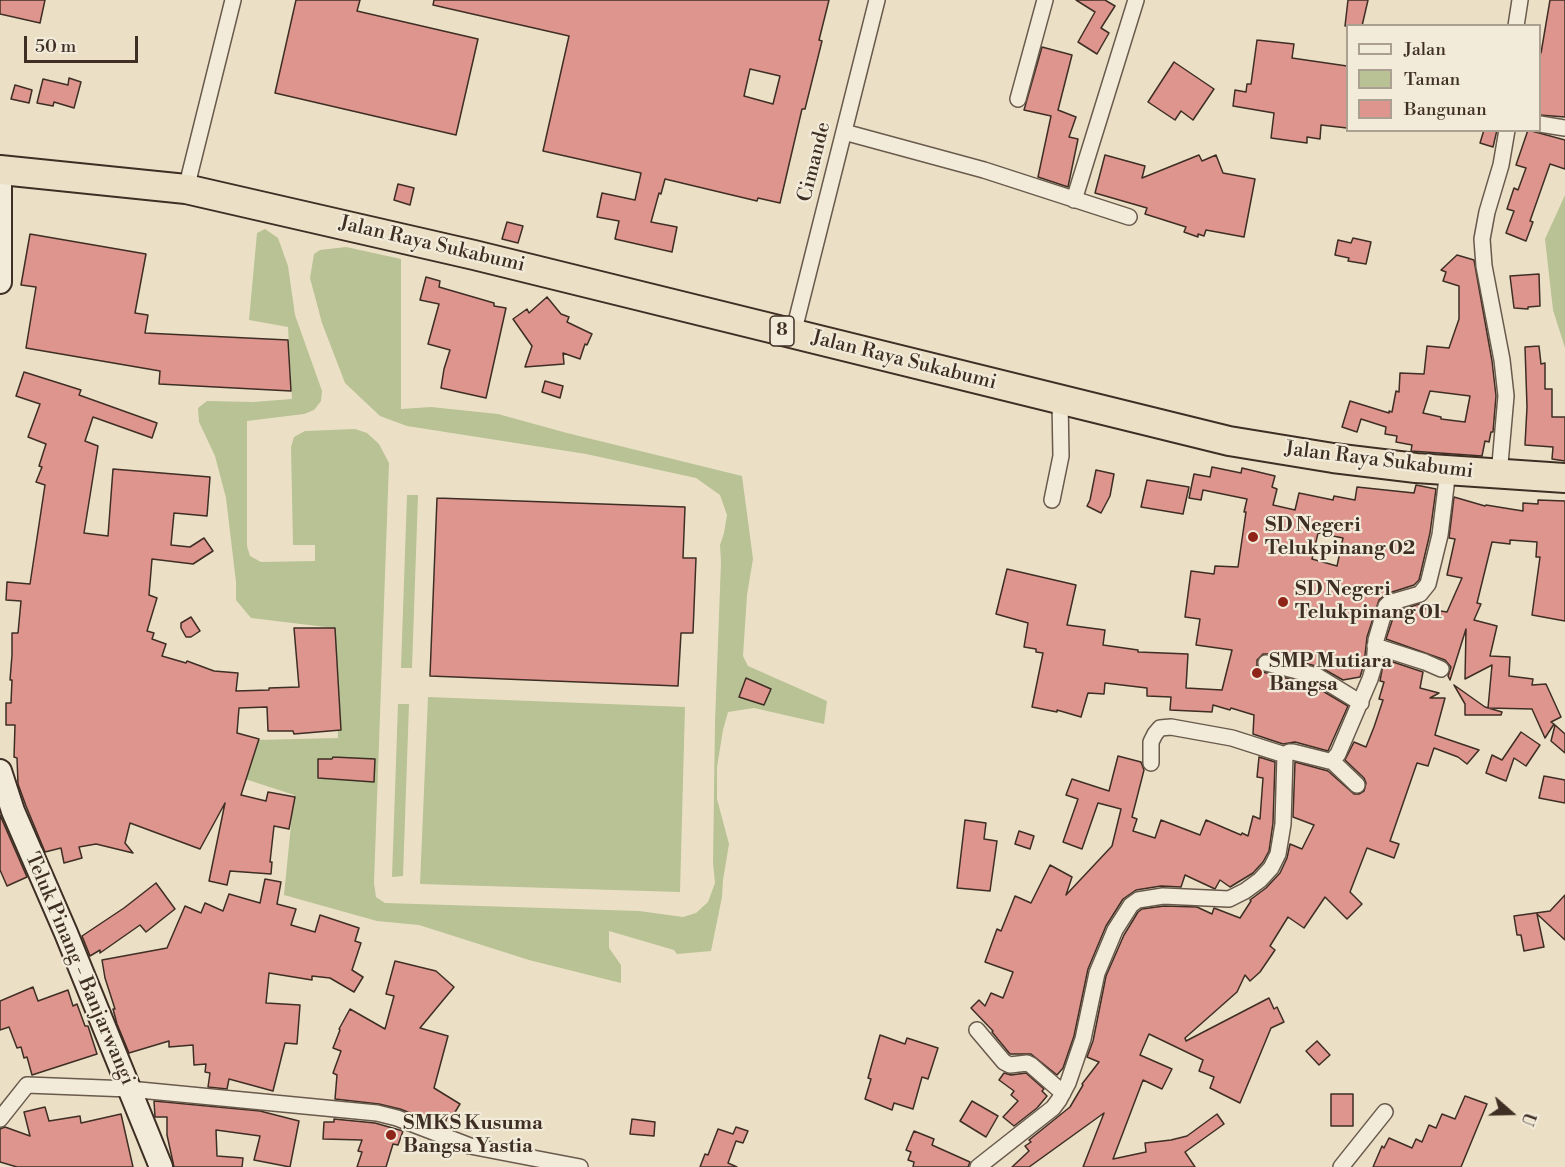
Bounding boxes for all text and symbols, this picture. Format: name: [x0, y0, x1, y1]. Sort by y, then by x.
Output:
scale bar: [27, 24, 141, 62]
legend: [1346, 24, 1541, 132]
text: 50 m: [35, 35, 76, 58]
text: Jalan: [1404, 38, 1446, 61]
text: Taman: [1404, 68, 1460, 91]
text: Bangunan: [1404, 98, 1487, 121]
street label: Cimande: [794, 120, 836, 204]
street label: Jalan Raya Sukabumi: [337, 212, 527, 278]
road number: 8: [770, 316, 794, 346]
street label: Jalan Raya Sukabumi: [809, 326, 999, 396]
street label: Jalan Raya Sukabumi: [1283, 438, 1475, 484]
place label: SD Negeri Telukpinang 02: [1265, 514, 1415, 561]
marker: SD Negeri Telukpinang 02: [1246, 530, 1260, 544]
place label: SD Negeri Telukpinang 01: [1295, 578, 1442, 625]
marker: SD Negeri Telukpinang 01: [1276, 595, 1290, 609]
place label: SMP Mutiara Bangsa: [1269, 650, 1392, 697]
marker: SMP Mutiara Bangsa: [1250, 666, 1264, 680]
street label: Teluk Pinang - Banjarwangi: [19, 849, 139, 1089]
north arrow: [1481, 1083, 1541, 1143]
text: U: [1516, 1110, 1539, 1128]
place label: SMKS Kusuma Bangsa Yastia: [403, 1112, 543, 1159]
marker: SMKS Kusuma Bangsa Yastia: [384, 1128, 398, 1142]

